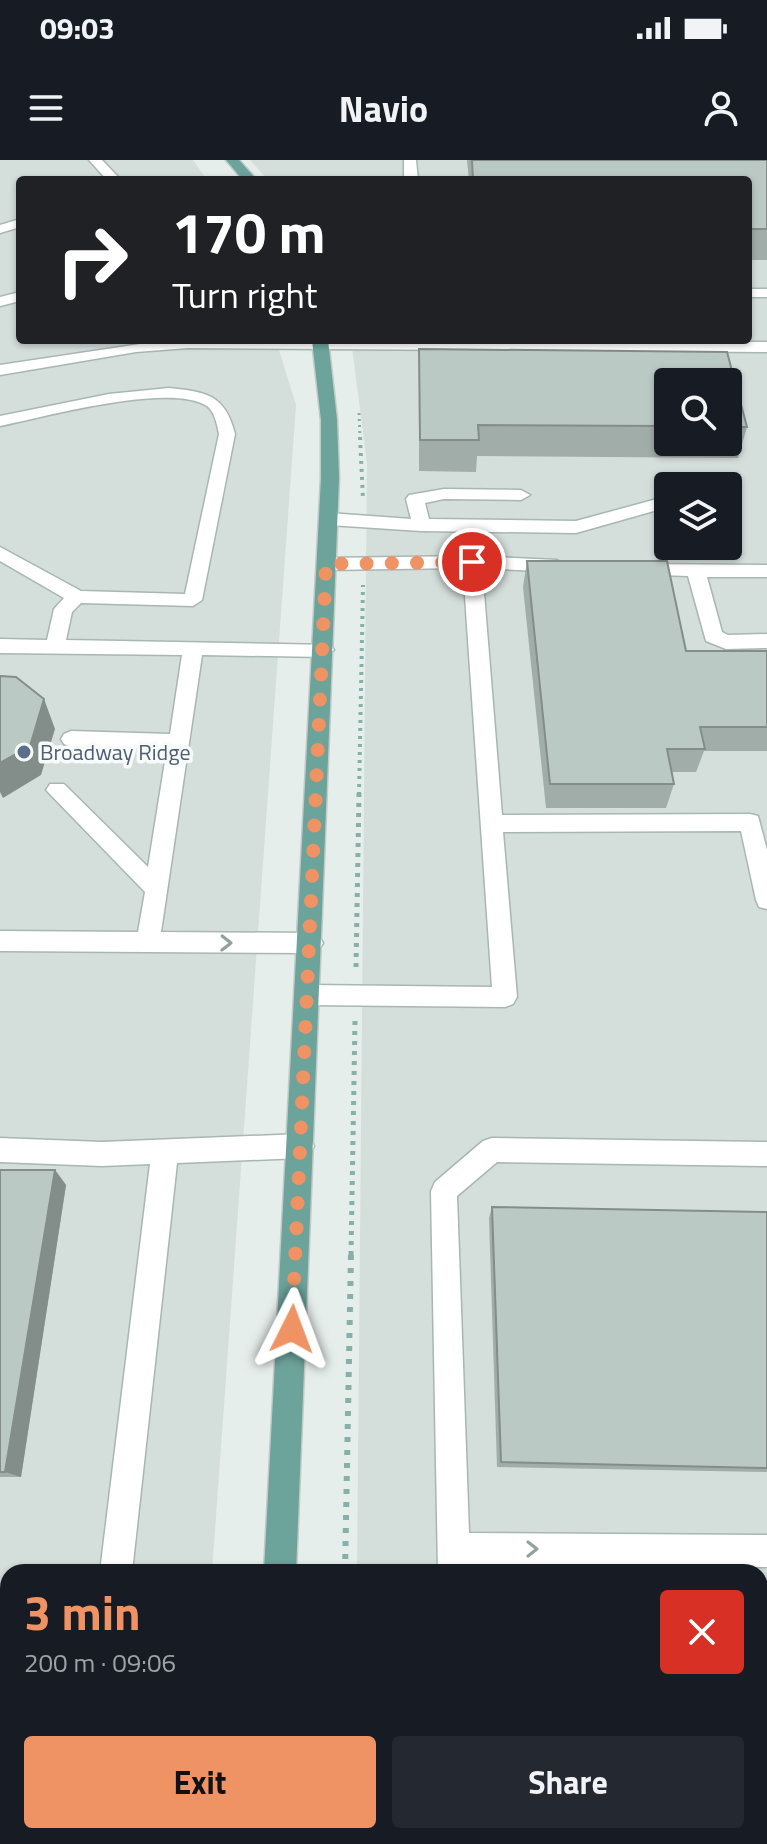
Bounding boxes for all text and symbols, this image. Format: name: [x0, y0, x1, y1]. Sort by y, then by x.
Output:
text: 09:03: [40, 5, 115, 51]
text: Navio: [339, 81, 428, 136]
icon: menu: [24, 86, 68, 130]
icon: person: [699, 86, 743, 130]
text: 170 m: [172, 190, 325, 275]
icon: right: [40, 208, 144, 312]
text: Turn right: [172, 267, 317, 322]
map controls: [654, 368, 742, 560]
button: search: [654, 368, 742, 456]
button: layers: [654, 472, 742, 560]
pin: [438, 528, 506, 596]
icon: arrive: [450, 540, 494, 584]
place label: Broadway Ridge: [40, 735, 191, 769]
marker: Broadway Ridge: [15, 743, 33, 761]
one-way arrow: [220, 935, 233, 952]
position arrow: [250, 1287, 334, 1371]
one-way arrow: [526, 1541, 539, 1558]
text: 3 min: [24, 1576, 141, 1649]
button: close: [660, 1590, 744, 1674]
text: 200 m · 09:06: [24, 1643, 176, 1682]
button: Exit: [24, 1736, 376, 1828]
button: Share: [392, 1736, 744, 1828]

